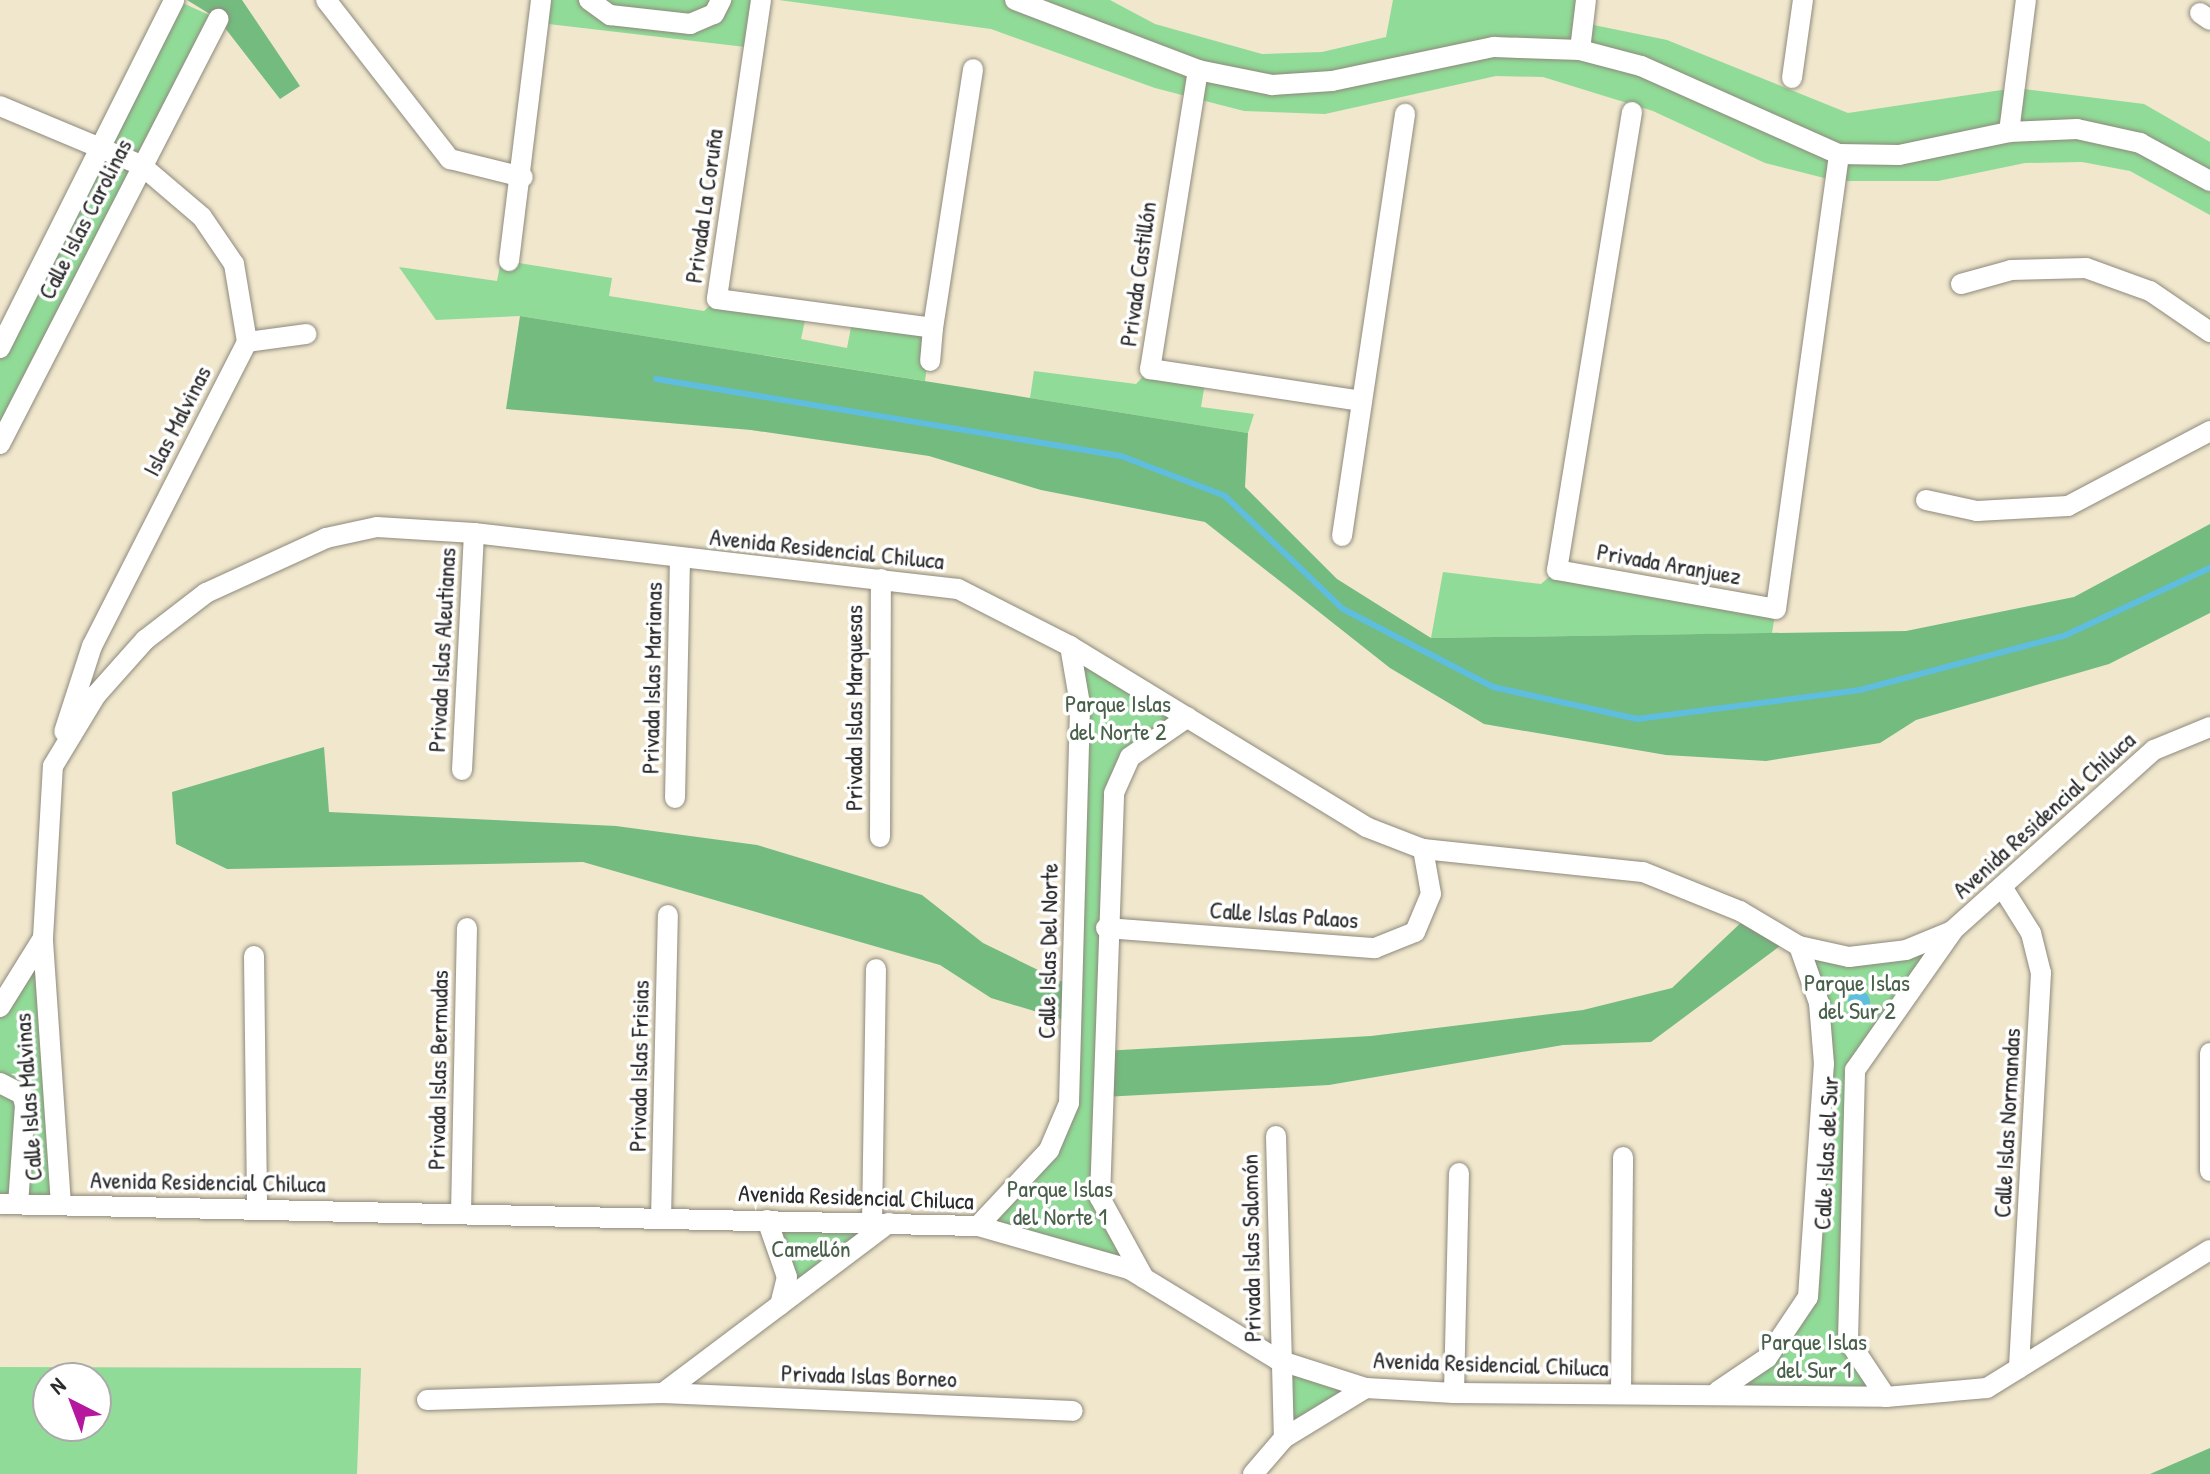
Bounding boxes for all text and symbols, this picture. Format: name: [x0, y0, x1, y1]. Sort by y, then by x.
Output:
street label: Privada La Coruña: [679, 127, 729, 285]
street label: Calle Islas Carolinas: [32, 134, 138, 304]
street label: Privada Castillón: [1114, 200, 1162, 348]
street label: Islas Malvinas: [137, 361, 217, 481]
street label: Avenida Residencial Chiluca: [708, 522, 946, 576]
street label: Privada Aranjuez: [1595, 537, 1743, 591]
street label: Privada Islas Aleutianas: [422, 547, 462, 753]
street label: Privada Islas Marianas: [636, 582, 668, 774]
street label: Privada Islas Marquesas: [840, 605, 868, 811]
park label: Parque Islas del Norte 2: [1065, 690, 1171, 746]
street label: Avenida Residencial Chiluca: [1947, 726, 2141, 904]
street label: Calle Islas Del Norte: [1032, 863, 1064, 1039]
street label: Calle Islas Palaos: [1209, 895, 1359, 935]
park label: Parque Islas del Sur 2: [1804, 969, 1910, 1025]
street label: Privada Islas Bermudas: [422, 970, 454, 1170]
street label: Privada Islas Frisias: [623, 980, 655, 1152]
street label: Calle Islas Malvinas: [8, 1012, 48, 1182]
street label: Calle Islas Normandas: [1988, 1028, 2026, 1218]
street label: Calle Islas del Sur: [1808, 1075, 1844, 1231]
street label: Privada Islas Salomón: [1235, 1154, 1267, 1342]
street label: Avenida Residencial Chiluca: [90, 1166, 326, 1198]
park label: Parque Islas del Norte 1: [1007, 1175, 1113, 1231]
street label: Avenida Residencial Chiluca: [738, 1178, 974, 1216]
park label: Camellón: [771, 1235, 851, 1263]
park label: Parque Islas del Sur 1: [1761, 1328, 1867, 1384]
street label: Avenida Residencial Chiluca: [1373, 1345, 1609, 1383]
street label: Privada Islas Borneo: [781, 1359, 957, 1393]
north arrow: [32, 1362, 112, 1442]
text: N: [43, 1371, 72, 1401]

